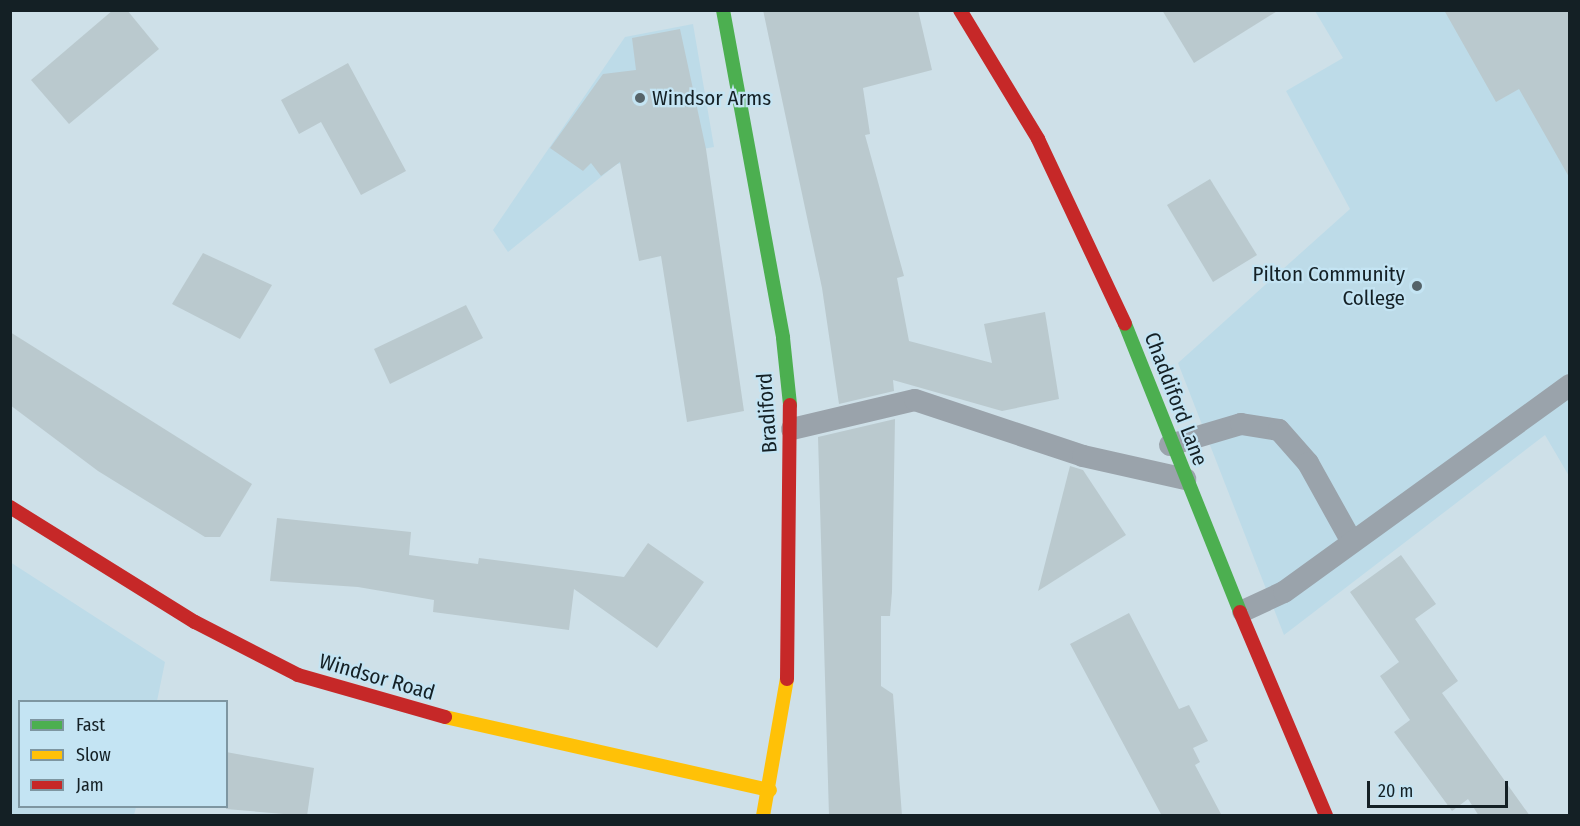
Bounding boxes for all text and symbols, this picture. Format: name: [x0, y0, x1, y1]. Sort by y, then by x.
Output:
place label: Windsor Arms: [652, 85, 771, 111]
marker: Windsor Arms: [633, 91, 647, 105]
place label: Pilton Community College: [1252, 261, 1405, 311]
marker: Pilton Community College: [1410, 279, 1424, 293]
street label: Chaddiford Lane: [1139, 329, 1213, 469]
street label: Bradiford: [752, 372, 782, 454]
street label: Windsor Road: [316, 648, 438, 706]
legend: [18, 700, 228, 808]
text: Fast: [76, 714, 105, 736]
text: Slow: [76, 744, 111, 766]
scale bar: [1370, 769, 1511, 807]
text: Jam: [76, 774, 104, 796]
text: 20 m: [1378, 780, 1413, 802]

